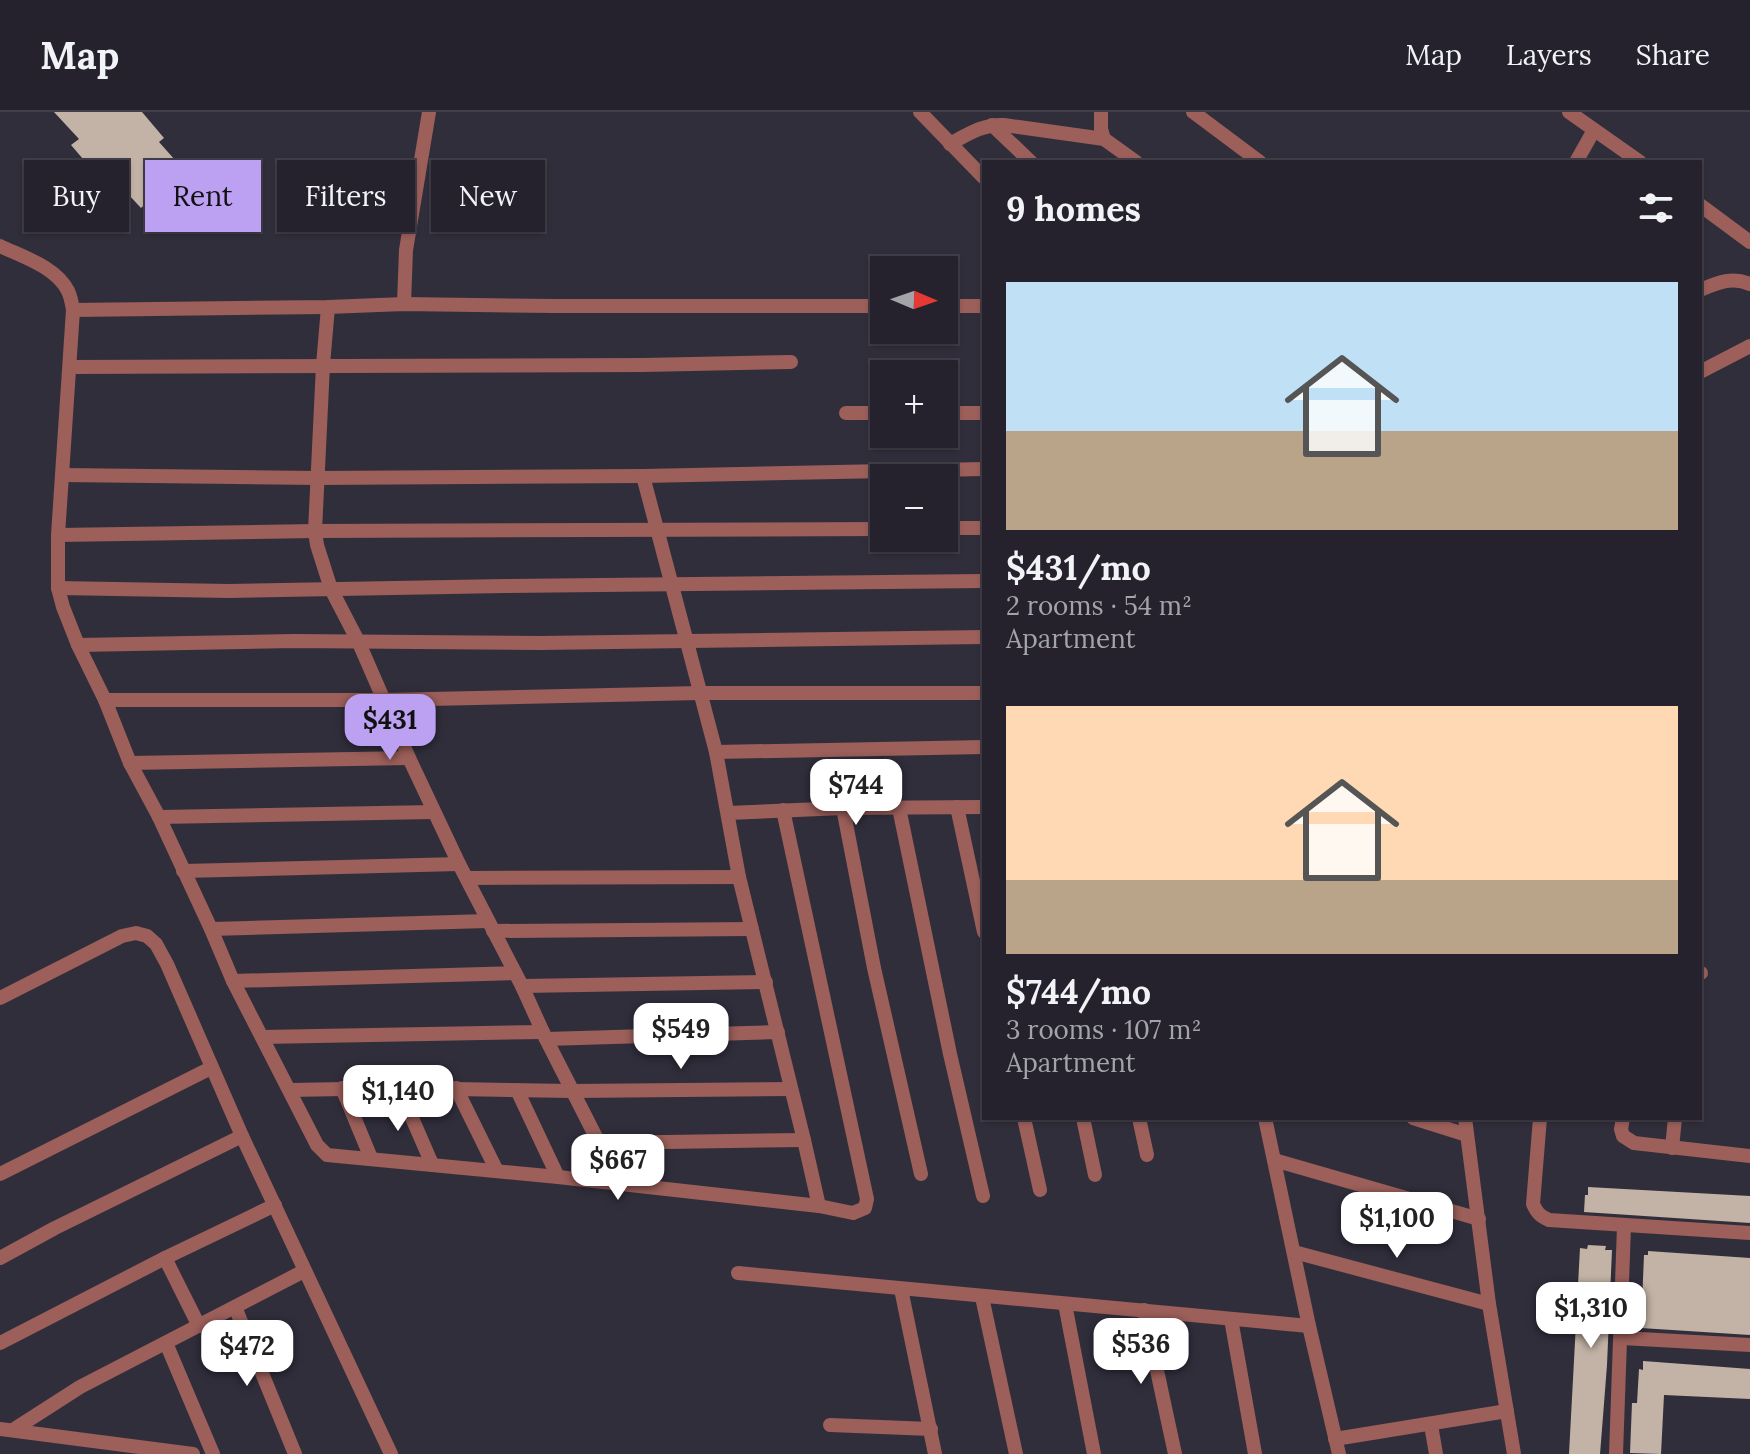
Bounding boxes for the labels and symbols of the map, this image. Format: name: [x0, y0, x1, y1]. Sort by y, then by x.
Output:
north arrow: [870, 256, 958, 344]
pin: $431: [343, 694, 437, 762]
pin: $744: [809, 759, 903, 827]
pin: $549: [634, 1003, 728, 1071]
pin: $1,140: [333, 1065, 463, 1133]
pin: $667: [571, 1134, 665, 1202]
pin: $1,100: [1332, 1192, 1462, 1260]
pin: $1,310: [1526, 1282, 1656, 1350]
pin: $536: [1094, 1318, 1188, 1386]
pin: $472: [200, 1320, 294, 1388]

